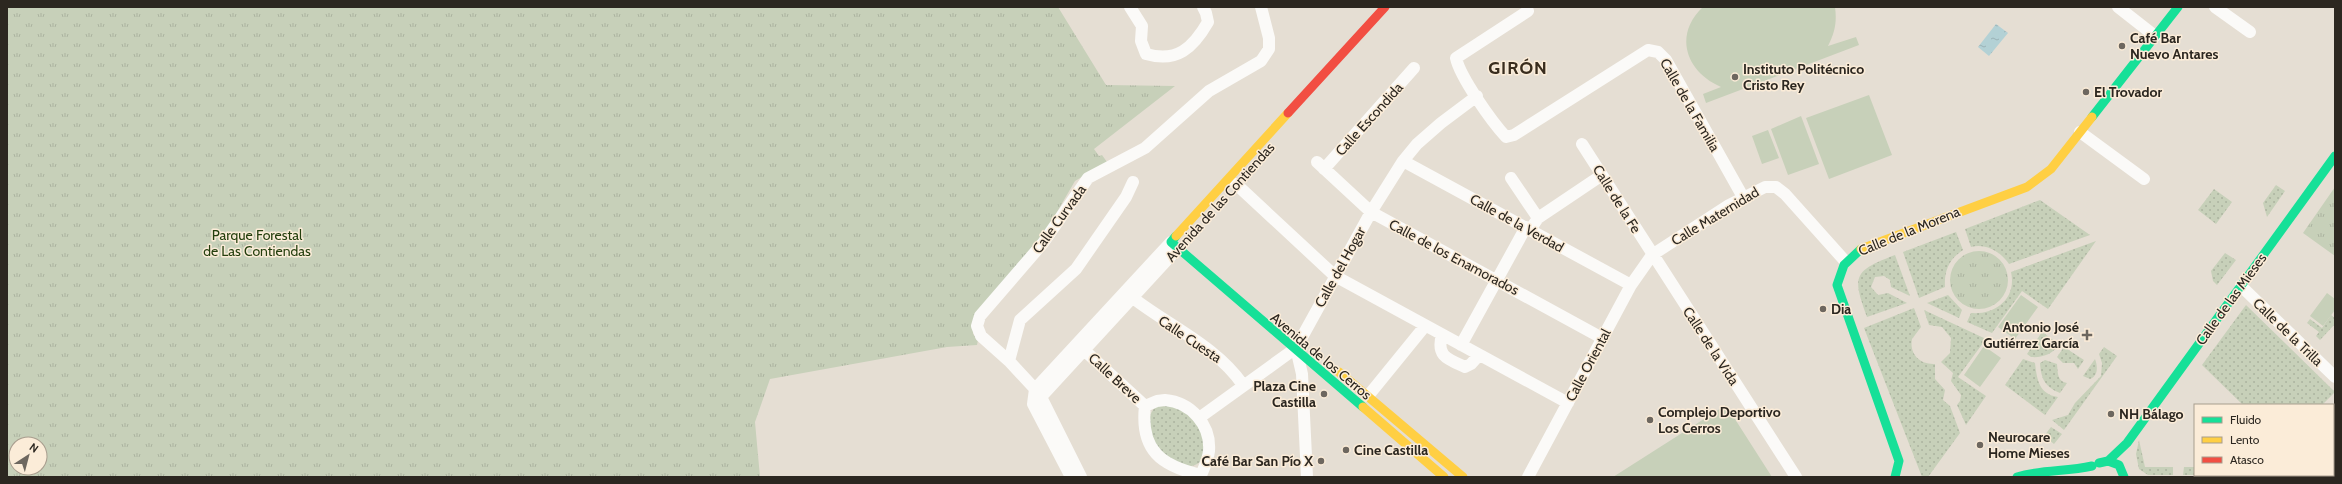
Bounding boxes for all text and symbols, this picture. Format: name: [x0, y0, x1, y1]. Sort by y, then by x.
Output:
place label: Café Bar Nuevo Antares: [2130, 29, 2218, 63]
marker: Café Bar Nuevo Antares: [2117, 41, 2127, 51]
street label: Calle de la Familia: [1656, 55, 1724, 155]
district label: GIRÓN: [1488, 57, 1548, 79]
place label: Instituto Politécnico Cristo Rey: [1743, 60, 1864, 94]
marker: Instituto Politécnico Cristo Rey: [1730, 72, 1740, 82]
street label: Calle Escondida: [1331, 78, 1407, 159]
place label: El Trovador: [2094, 83, 2163, 101]
marker: El Trovador: [2081, 87, 2091, 97]
street label: Avenida de las Contiendas: [1162, 138, 1278, 265]
street label: Calle de la Fe: [1589, 161, 1645, 237]
street label: Calle Curvada: [1028, 181, 1090, 257]
street label: Calle Maternidad: [1668, 183, 1762, 249]
street label: Calle de la Verdad: [1467, 190, 1567, 256]
street label: Calle de la Morena: [1855, 202, 1963, 260]
street label: Calle de los Enamorados: [1386, 215, 1522, 299]
street label: Calle del Hogar: [1311, 223, 1370, 310]
park label: Parque Forestal de Las Contiendas: [203, 226, 311, 260]
street label: Calle de las Mieses: [2192, 249, 2271, 349]
street label: Calle de la Trilla: [2249, 294, 2327, 370]
place label: Dia: [1831, 300, 1851, 318]
street label: Calle de la Vida: [1679, 303, 1743, 389]
marker: Dia: [1818, 304, 1828, 314]
street label: Avenida de los Cerros: [1267, 309, 1375, 404]
street label: Calle Cuesta: [1155, 311, 1225, 367]
place label: Antonio José Gutiérrez García: [1983, 318, 2079, 352]
street label: Calle Oriental: [1561, 325, 1615, 405]
marker: Antonio José Gutiérrez García: [2082, 330, 2092, 340]
street label: Calle Breve: [1085, 349, 1145, 407]
place label: Plaza Cine Castilla: [1253, 377, 1316, 411]
marker: Plaza Cine Castilla: [1319, 389, 1329, 399]
place label: Complejo Deportivo Los Cerros: [1658, 403, 1781, 437]
legend: [2194, 404, 2334, 476]
place label: NH Bálago: [2119, 405, 2184, 423]
marker: NH Bálago: [2106, 409, 2116, 419]
text: Fluido: [2230, 412, 2262, 427]
marker: Complejo Deportivo Los Cerros: [1645, 415, 1655, 425]
place label: Neurocare Home Mieses: [1988, 428, 2070, 462]
text: Lento: [2230, 432, 2260, 447]
north arrow: [8, 436, 48, 476]
text: N: [27, 440, 41, 456]
marker: Neurocare Home Mieses: [1975, 440, 1985, 450]
place label: Cine Castilla: [1354, 441, 1428, 459]
marker: Cine Castilla: [1341, 445, 1351, 455]
place label: Café Bar San Pío X: [1202, 452, 1313, 470]
text: Atasco: [2230, 452, 2264, 467]
marker: Café Bar San Pío X: [1316, 456, 1326, 466]

